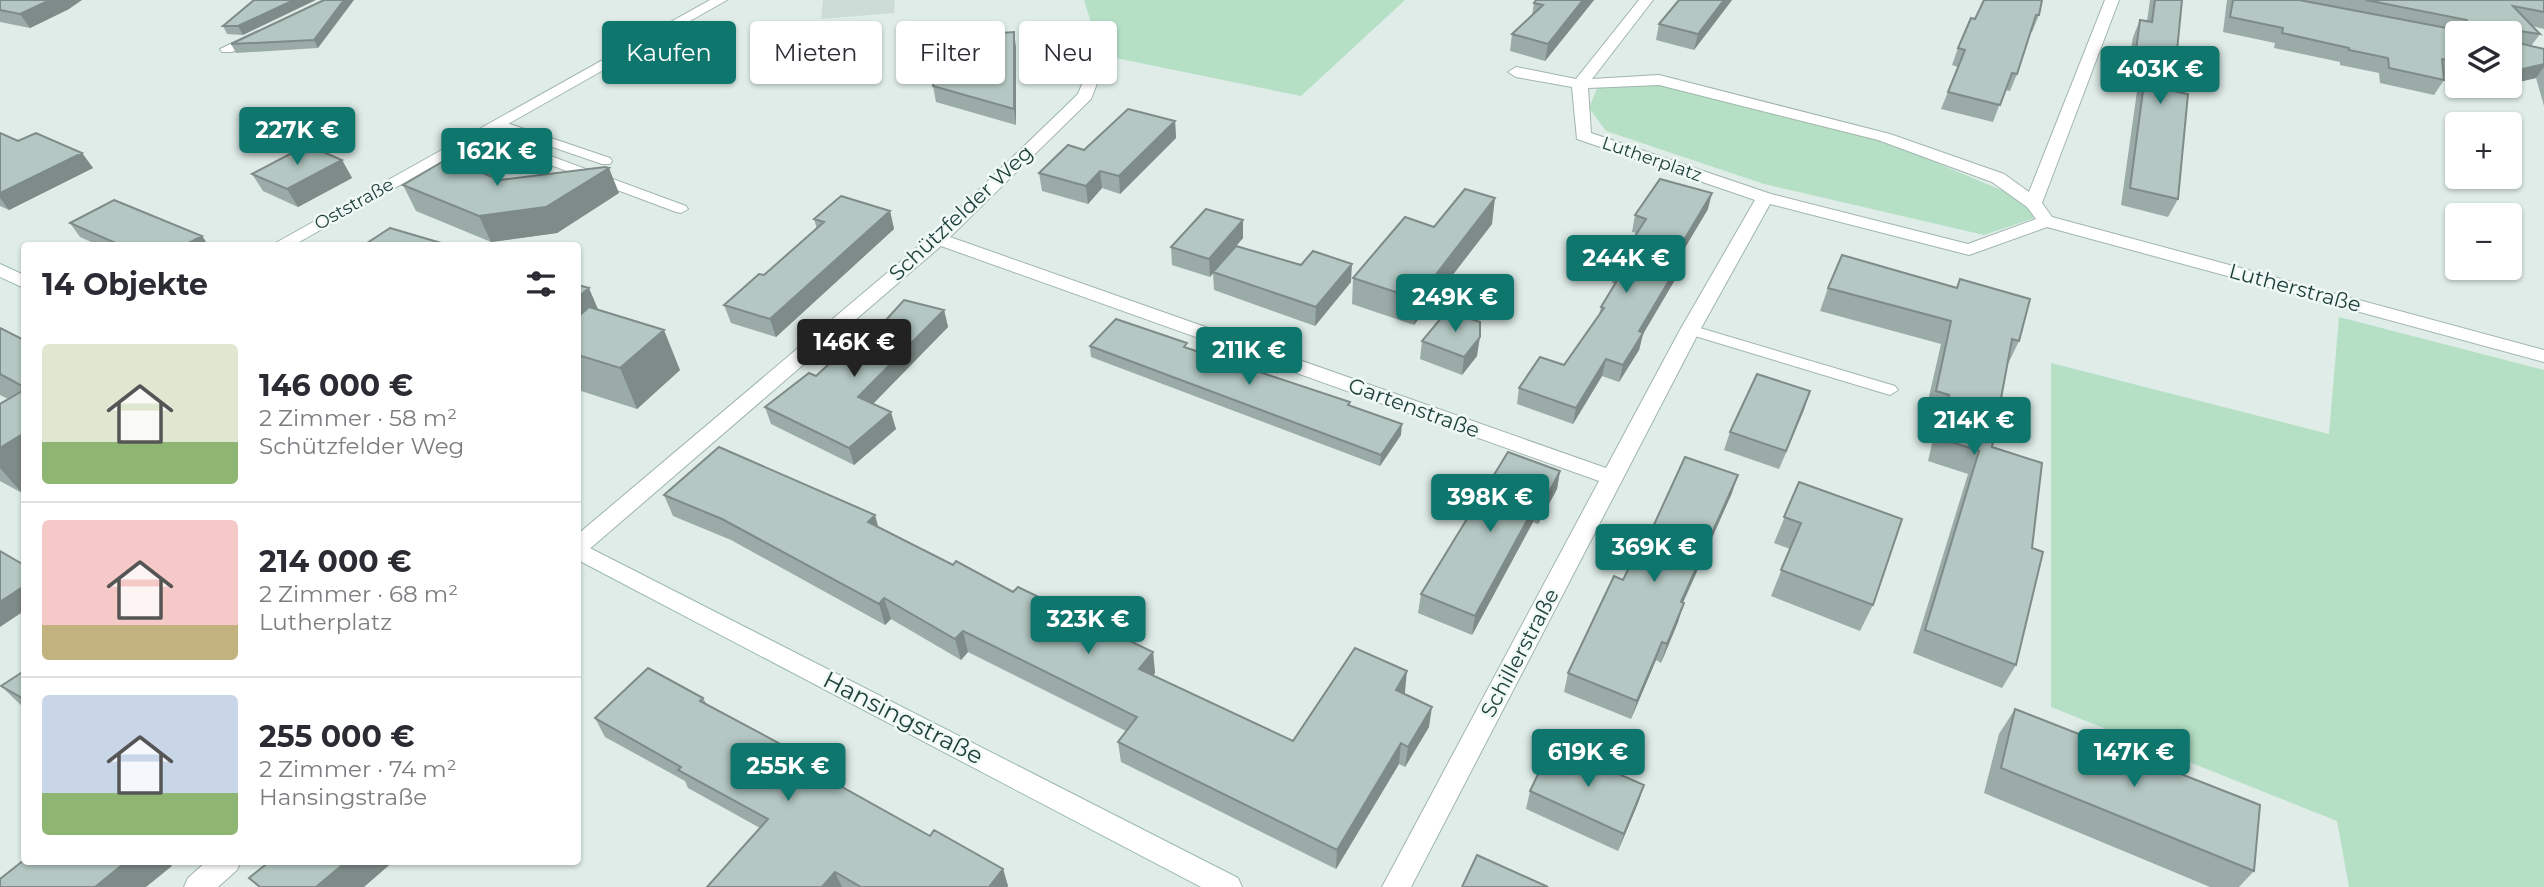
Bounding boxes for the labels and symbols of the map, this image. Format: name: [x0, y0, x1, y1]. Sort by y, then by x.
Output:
pin: 403K €: [2103, 46, 2217, 106]
pin: 227K €: [240, 108, 354, 167]
pin: 162K €: [440, 128, 554, 188]
street label: Lutherplatz: [1599, 132, 1705, 186]
street label: Schützfelder Weg: [884, 140, 1038, 286]
street label: Oststraße: [310, 173, 398, 235]
pin: 244K €: [1569, 236, 1683, 295]
street label: Lutherstraße: [2226, 258, 2364, 317]
pin: 249K €: [1398, 274, 1512, 334]
pin: 146K €: [797, 320, 911, 379]
pin: 211K €: [1192, 328, 1306, 387]
street label: Gartenstraße: [1345, 372, 1483, 443]
pin: 214K €: [1917, 398, 2031, 457]
pin: 398K €: [1433, 475, 1547, 534]
pin: 369K €: [1597, 524, 1711, 584]
street label: Schillerstraße: [1475, 584, 1564, 721]
pin: 323K €: [1031, 596, 1145, 656]
street label: Hansingstraße: [818, 665, 988, 770]
pin: 619K €: [1531, 730, 1645, 789]
pin: 147K €: [2077, 730, 2191, 789]
pin: 255K €: [731, 744, 845, 803]

